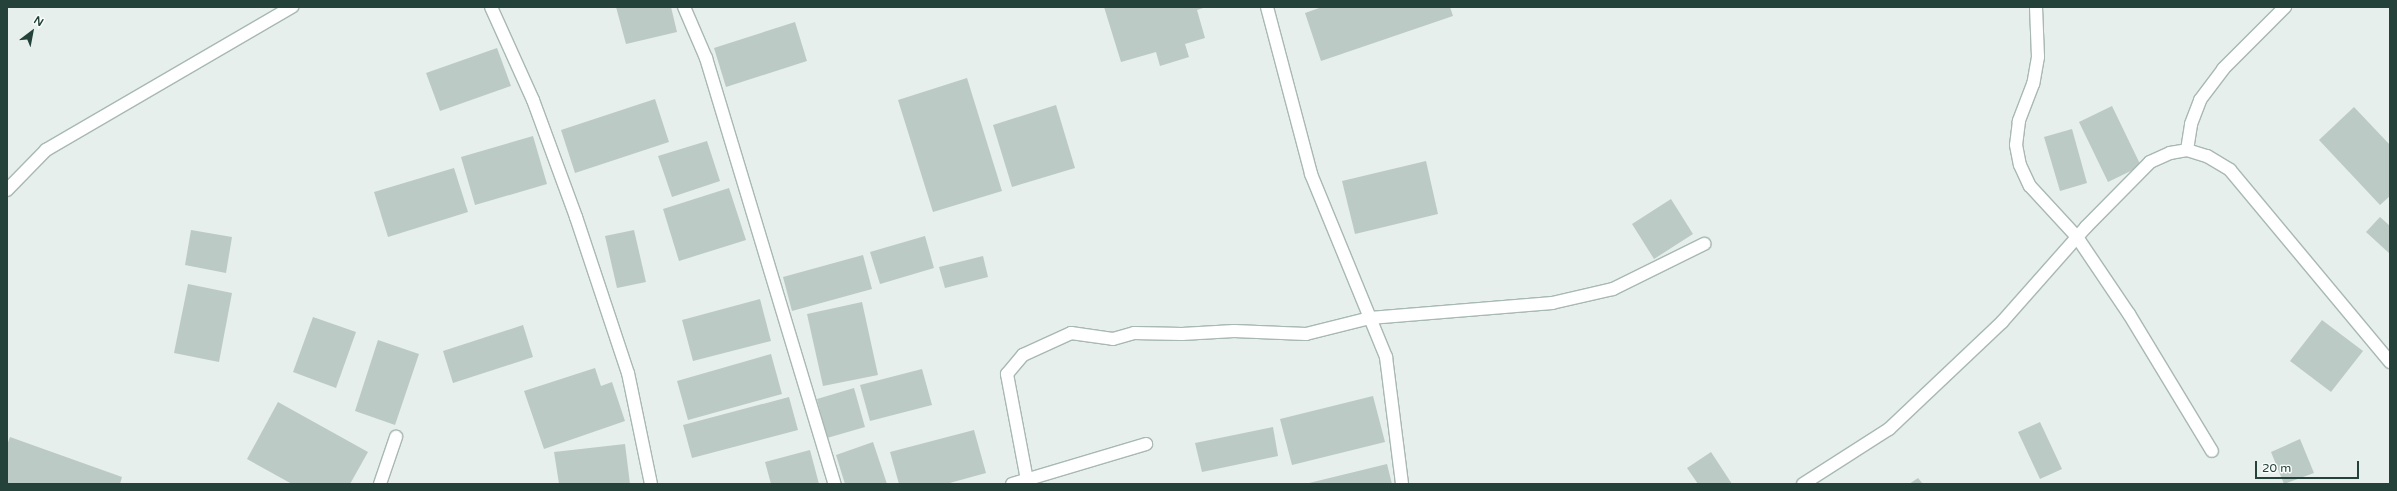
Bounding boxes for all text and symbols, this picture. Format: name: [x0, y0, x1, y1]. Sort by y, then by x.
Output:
north arrow: [12, 12, 52, 52]
text: N: [31, 14, 46, 29]
scale bar: [2257, 453, 2361, 479]
text: 20 m: [2262, 461, 2291, 475]

